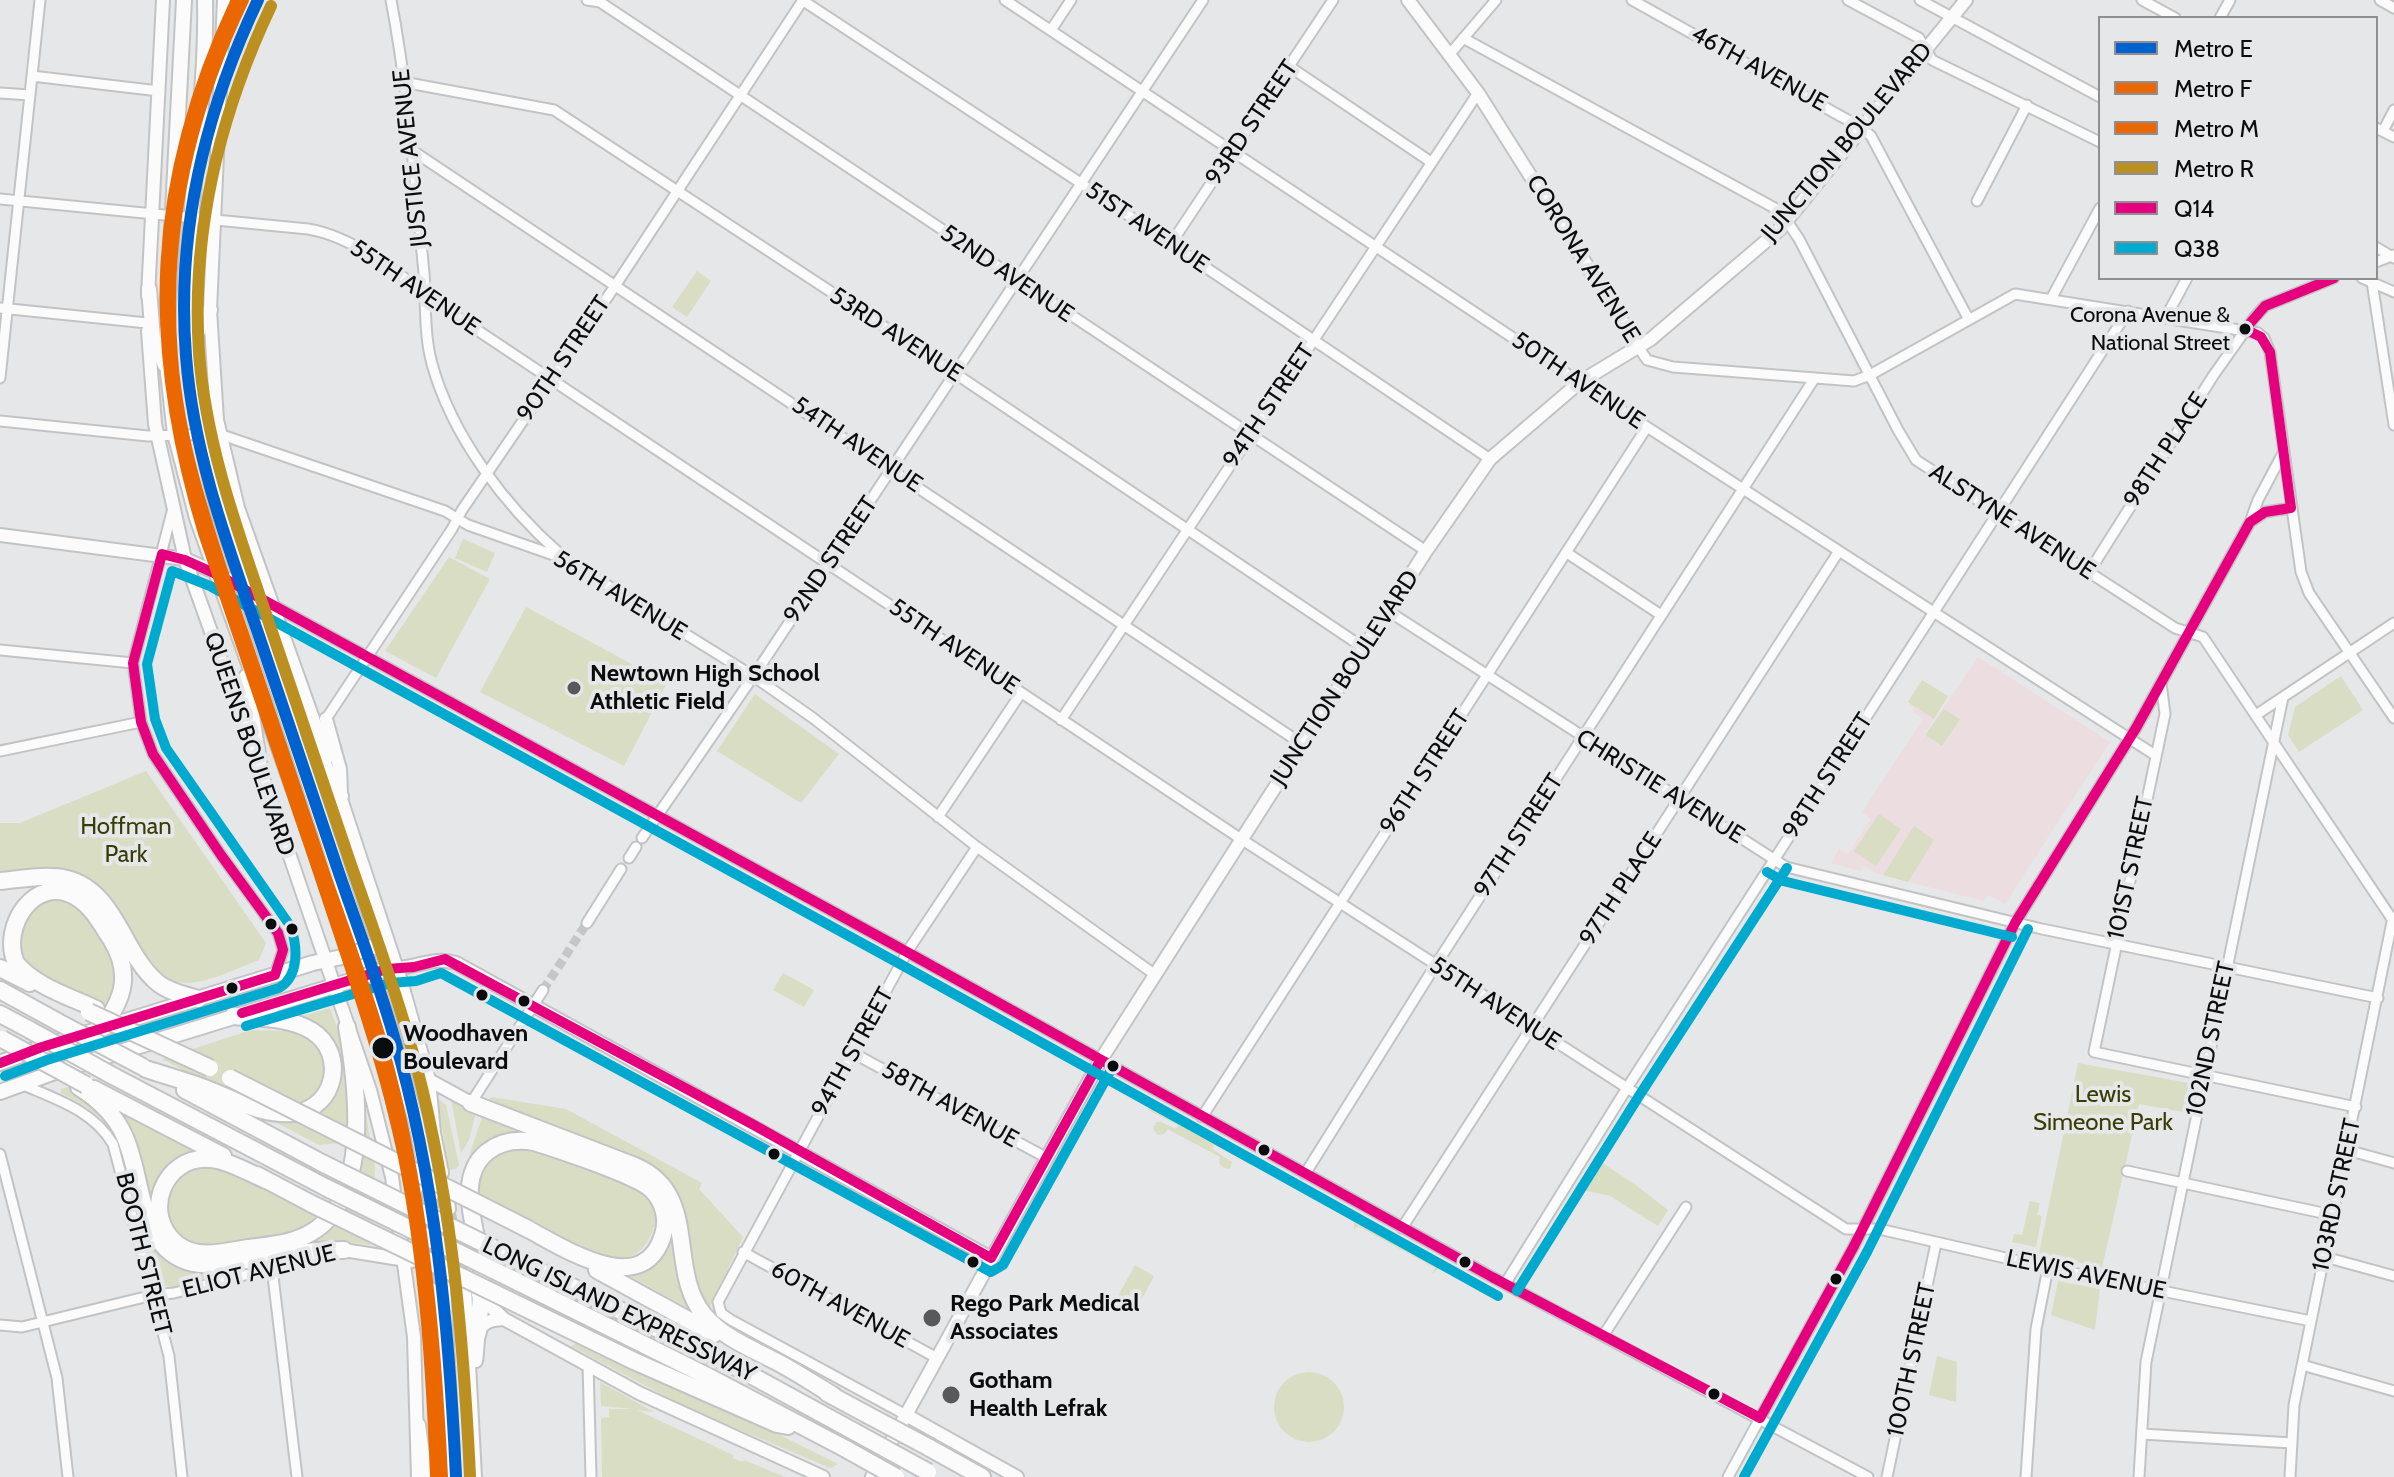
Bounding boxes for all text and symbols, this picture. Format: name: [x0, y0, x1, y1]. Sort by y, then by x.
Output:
legend: [2098, 16, 2378, 280]
street label: 46TH AVENUE: [1686, 20, 1832, 118]
text: Metro E: [2174, 34, 2253, 63]
street label: JUNCTION BOULEVARD: [1755, 37, 1939, 247]
street label: 93RD STREET: [1200, 55, 1304, 191]
street label: JUSTICE AVENUE: [387, 67, 435, 249]
text: Metro F: [2174, 74, 2252, 103]
text: Metro M: [2174, 114, 2259, 143]
text: Metro R: [2174, 154, 2254, 183]
street label: CORONA AVENUE: [1520, 170, 1646, 348]
street label: 51ST AVENUE: [1080, 176, 1214, 280]
text: Q14: [2174, 194, 2214, 223]
street label: 52ND AVENUE: [935, 219, 1079, 329]
street label: 55TH AVENUE: [345, 234, 485, 342]
text: Q38: [2174, 234, 2220, 263]
street label: 53RD AVENUE: [824, 281, 968, 389]
street label: 90TH STREET: [511, 291, 617, 427]
place label: Corona Avenue & National Street: [2070, 303, 2230, 354]
marker: Corona Avenue & National Street: [2237, 321, 2253, 337]
street label: 50TH AVENUE: [1506, 326, 1650, 436]
street label: 94TH STREET: [1217, 339, 1321, 473]
street label: 98TH PLACE: [2118, 387, 2214, 513]
street label: 54TH AVENUE: [786, 391, 928, 499]
street label: ALSTYNE AVENUE: [1924, 458, 2100, 586]
street label: 92ND STREET: [778, 491, 884, 629]
street label: 56TH AVENUE: [548, 545, 692, 647]
street label: JUNCTION BOULEVARD: [1265, 565, 1425, 791]
street label: 55TH AVENUE: [884, 593, 1024, 701]
street label: QUEENS BOULEVARD: [197, 628, 301, 860]
place label: Newtown High School Athletic Field: [590, 660, 820, 716]
marker: Newtown High School Athletic Field: [565, 679, 583, 697]
street label: 96TH STREET: [1374, 704, 1476, 840]
street label: 98TH STREET: [1777, 708, 1879, 844]
street label: CHRISTIE AVENUE: [1571, 724, 1749, 850]
street label: 97TH STREET: [1468, 769, 1570, 903]
street label: 101ST STREET: [2102, 794, 2160, 942]
park label: Hoffman Park: [80, 813, 172, 869]
street label: 97TH PLACE: [1574, 827, 1668, 951]
unlabelled marker: [263, 916, 279, 932]
unlabelled marker: [284, 921, 300, 937]
street label: 55TH AVENUE: [1424, 951, 1566, 1057]
street label: 102ND STREET: [2181, 959, 2241, 1119]
unlabelled marker: [224, 980, 240, 996]
street label: 94TH STREET: [806, 983, 900, 1121]
unlabelled marker: [474, 987, 490, 1003]
unlabelled marker: [516, 993, 532, 1009]
place label: Woodhaven Boulevard: [403, 1020, 528, 1076]
marker: Woodhaven Boulevard: [370, 1035, 396, 1061]
street label: 58TH AVENUE: [877, 1056, 1023, 1154]
unlabelled marker: [1105, 1058, 1121, 1074]
park label: Lewis Simeone Park: [2033, 1081, 2173, 1137]
street label: 103RD STREET: [2307, 1116, 2367, 1274]
unlabelled marker: [1256, 1142, 1272, 1158]
unlabelled marker: [766, 1146, 782, 1162]
street label: BOOTH STREET: [109, 1170, 177, 1338]
street label: LONG ISLAND EXPRESSWAY: [478, 1231, 760, 1389]
street label: ELIOT AVENUE: [180, 1239, 338, 1305]
street label: LEWIS AVENUE: [2003, 1244, 2169, 1306]
unlabelled marker: [965, 1254, 981, 1270]
unlabelled marker: [1457, 1254, 1473, 1270]
street label: 60TH AVENUE: [766, 1255, 914, 1355]
unlabelled marker: [1828, 1271, 1844, 1287]
street label: 100TH STREET: [1882, 1280, 1942, 1440]
place label: Rego Park Medical Associates: [950, 1290, 1140, 1346]
marker: Rego Park Medical Associates: [921, 1307, 943, 1329]
place label: Gotham Health Lefrak: [969, 1367, 1107, 1423]
marker: Gotham Health Lefrak: [940, 1384, 962, 1406]
unlabelled marker: [1706, 1386, 1722, 1402]

